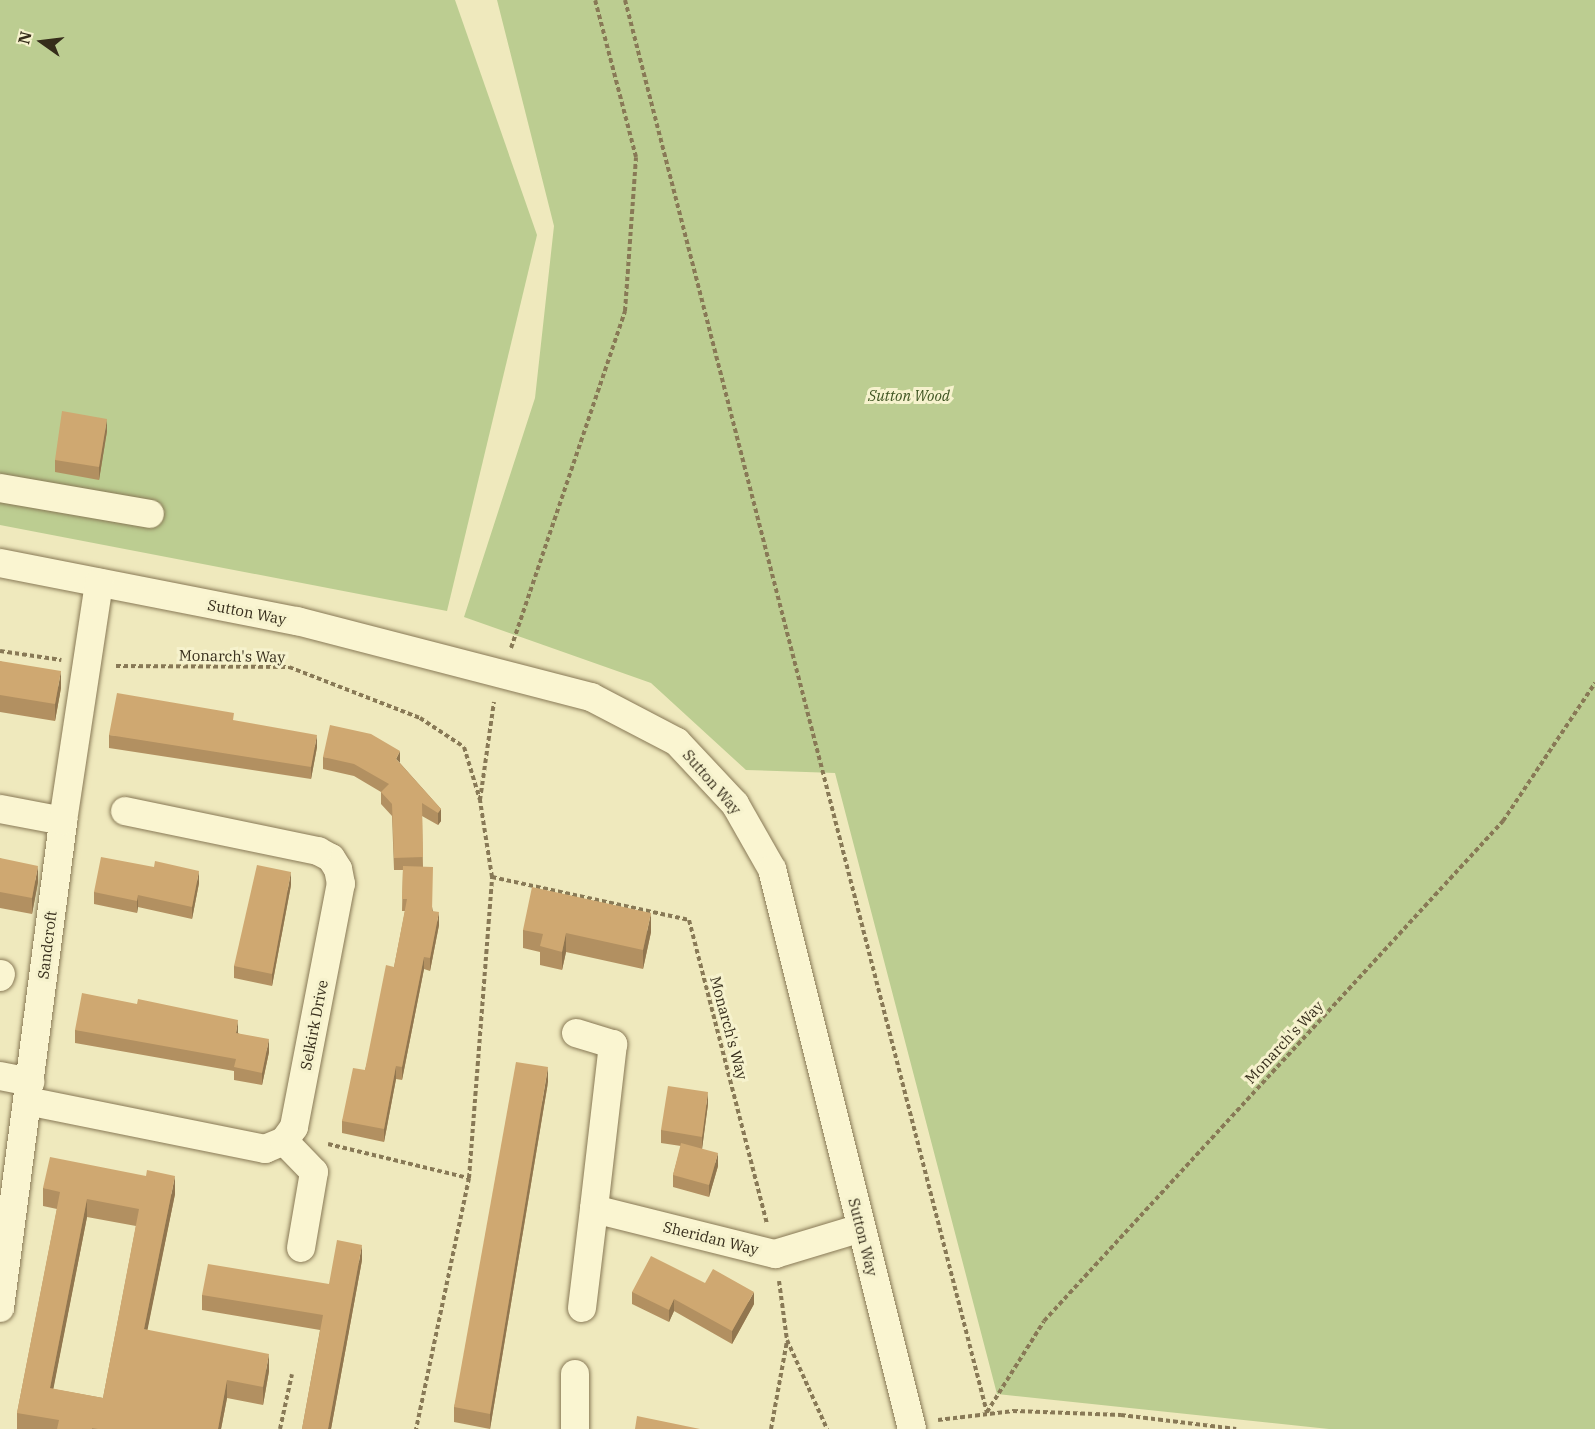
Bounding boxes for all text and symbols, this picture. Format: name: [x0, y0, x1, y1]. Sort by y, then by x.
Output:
north arrow: [12, 12, 72, 72]
text: N: [13, 29, 36, 46]
park label: Sutton Wood: [868, 387, 950, 405]
street label: Sutton Way: [206, 596, 288, 628]
street label: Monarch's Way: [179, 646, 285, 666]
street label: Sutton Way: [679, 746, 745, 818]
street label: Sandcroft: [34, 910, 60, 980]
street label: Monarch's Way: [707, 974, 751, 1082]
street label: Selkirk Drive: [296, 978, 332, 1072]
street label: Monarch's Way: [1241, 997, 1327, 1087]
street label: Sutton Way: [845, 1196, 881, 1278]
street label: Sheridan Way: [661, 1217, 761, 1259]

